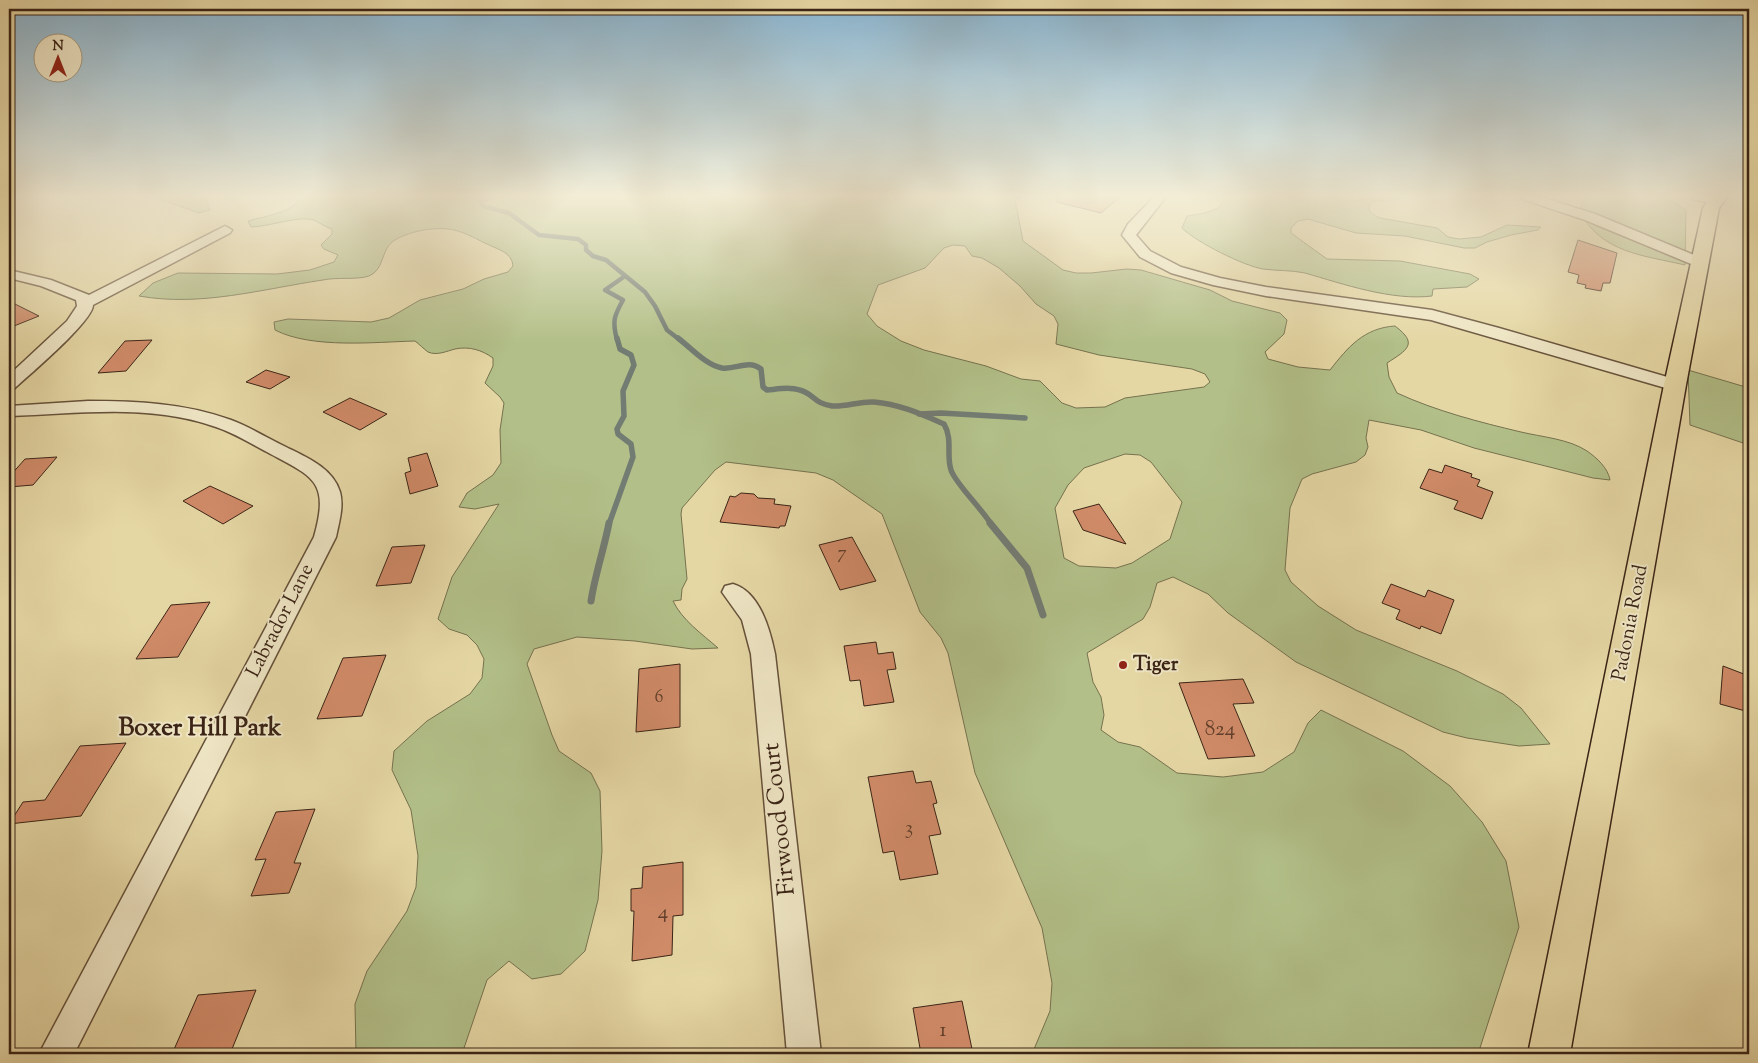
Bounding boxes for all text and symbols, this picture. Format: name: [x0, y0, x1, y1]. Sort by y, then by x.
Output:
north arrow: [32, 32, 82, 82]
text: N: [52, 37, 64, 57]
house number: 7: [837, 541, 847, 567]
street label: Labrador Lane: [240, 559, 322, 683]
street label: Padonia Road: [1606, 562, 1656, 684]
place label: Tiger: [1133, 651, 1179, 680]
marker: Tiger: [1117, 659, 1129, 671]
house number: 6: [655, 685, 664, 711]
district label: Boxer Hill Park: [119, 711, 282, 747]
house number: 824: [1205, 715, 1235, 745]
street label: Firwood Court: [755, 741, 805, 897]
house number: 3: [905, 814, 913, 844]
house number: 4: [658, 898, 668, 928]
house number: 1: [939, 1016, 947, 1046]

